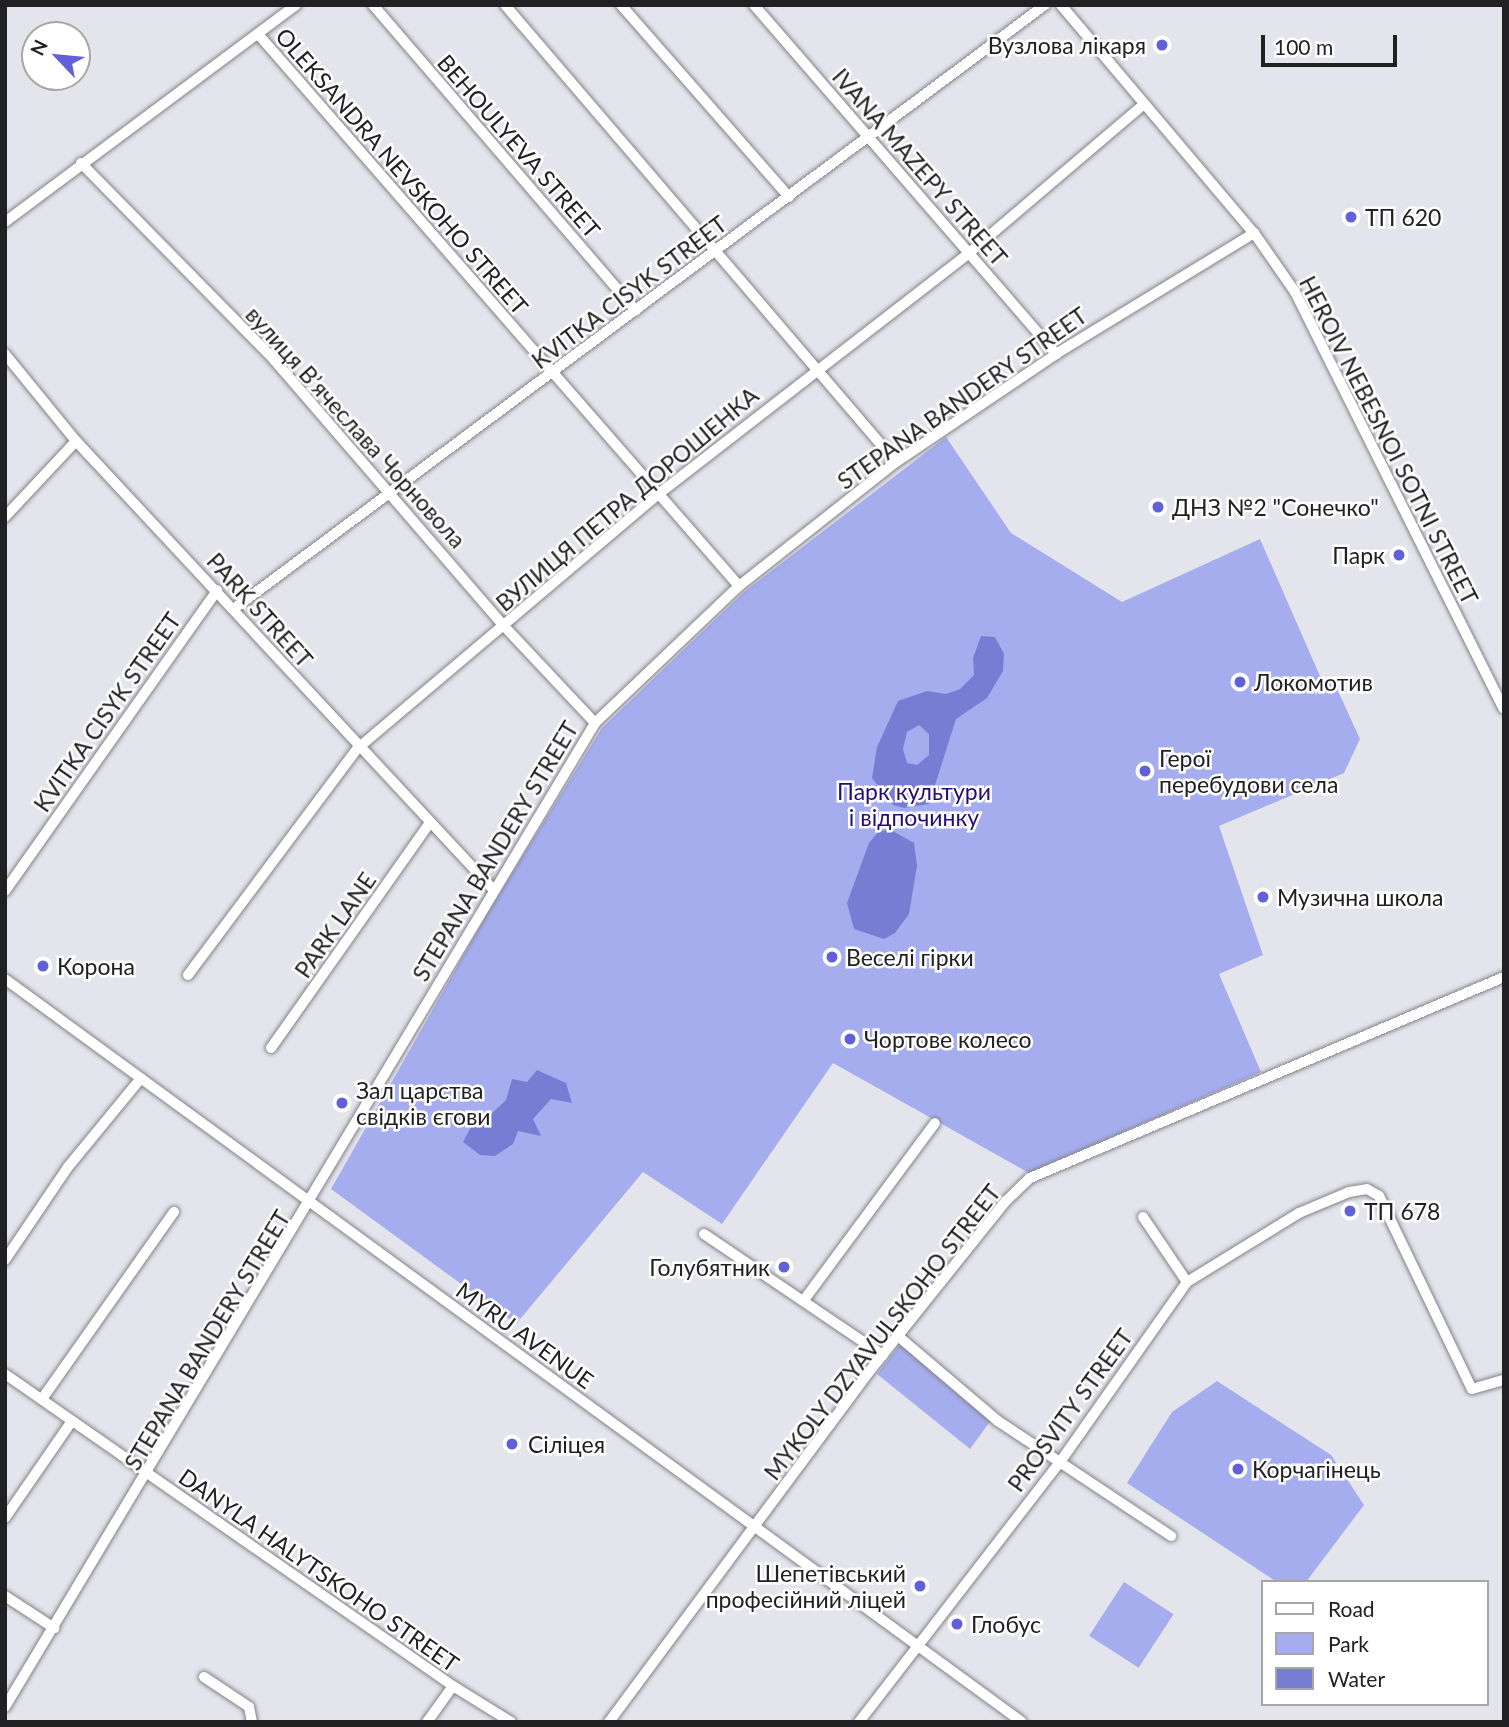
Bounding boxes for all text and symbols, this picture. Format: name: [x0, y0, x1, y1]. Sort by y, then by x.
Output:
north arrow: [21, 21, 91, 91]
scale bar: [1264, 21, 1400, 65]
street label: OLEKSANDRA NEVSKOHO STREET: [270, 22, 534, 320]
place label: Вузлова лікаря: [988, 31, 1146, 59]
text: 100 m: [1274, 34, 1333, 59]
marker: Вузлова лікаря: [1152, 35, 1172, 55]
text: N: [25, 36, 52, 59]
street label: BEHOULYEVA STREET: [432, 48, 606, 244]
street label: IVANA MAZEPY STREET: [826, 62, 1014, 272]
place label: ТП 620: [1365, 203, 1441, 231]
street label: KVITKA CISYK STREET: [526, 209, 732, 375]
marker: ТП 620: [1343, 209, 1359, 225]
street label: HEROIV NEBESNOI SOTNI STREET: [1294, 271, 1484, 609]
street label: вулиця Вʼячеслава Чорновола: [240, 301, 472, 553]
street label: STEPANA BANDERY STREET: [831, 301, 1093, 495]
street label: ВУЛИЦЯ ПЕТРА ДОРОШЕНКА: [490, 381, 764, 617]
place label: ДНЗ №2 "Сонечко": [1172, 493, 1379, 521]
marker: ДНЗ №2 "Сонечко": [1150, 499, 1166, 515]
place label: Парк: [1332, 541, 1385, 569]
street label: PARK STREET: [201, 547, 319, 673]
marker: Парк: [1391, 547, 1407, 563]
street label: KVITKA CISYK STREET: [28, 607, 186, 817]
place label: Локомотив: [1254, 668, 1373, 696]
marker: Локомотив: [1232, 674, 1248, 690]
street label: STEPANA BANDERY STREET: [406, 715, 584, 987]
place label: Герої перебудови села: [1159, 744, 1338, 798]
marker: Герої перебудови села: [1137, 763, 1153, 779]
park label: Парк культури і відпочинку: [837, 777, 991, 831]
street label: PARK LANE: [289, 867, 381, 983]
place label: Музична школа: [1277, 883, 1443, 911]
marker: Музична школа: [1255, 889, 1271, 905]
place label: Веселі гірки: [846, 943, 974, 971]
marker: Веселі гірки: [824, 949, 840, 965]
place label: Корона: [57, 952, 135, 980]
marker: Корона: [35, 958, 51, 974]
place label: Чортове колесо: [864, 1025, 1032, 1053]
marker: Чортове колесо: [842, 1031, 858, 1047]
place label: Зал царства свідків єгови: [356, 1076, 491, 1130]
marker: Зал царства свідків єгови: [334, 1095, 350, 1111]
street label: MYKOLY DZYAVULSKOHO STREET: [758, 1178, 1006, 1486]
place label: ТП 678: [1364, 1197, 1440, 1225]
marker: ТП 678: [1342, 1203, 1358, 1219]
street label: STEPANA BANDERY STREET: [118, 1204, 296, 1476]
place label: Голубятник: [649, 1253, 770, 1281]
marker: Голубятник: [776, 1259, 792, 1275]
street label: MYRU AVENUE: [451, 1276, 599, 1394]
street label: PROSVITY STREET: [1001, 1323, 1139, 1497]
place label: Сіліцея: [528, 1430, 605, 1458]
marker: Сіліцея: [502, 1434, 522, 1454]
place label: Корчагінець: [1252, 1455, 1381, 1483]
marker: Корчагінець: [1230, 1461, 1246, 1477]
street label: DANYLA HALYTSKOHO STREET: [173, 1462, 465, 1678]
place label: Шепетівський професійний ліцей: [706, 1559, 906, 1613]
marker: Шепетівський професійний ліцей: [912, 1578, 928, 1594]
legend: [1260, 1580, 1488, 1706]
text: Road: [1328, 1596, 1375, 1621]
place label: Глобус: [971, 1610, 1041, 1638]
marker: Глобус: [949, 1616, 965, 1632]
text: Park: [1328, 1631, 1369, 1656]
text: Water: [1328, 1666, 1385, 1691]

